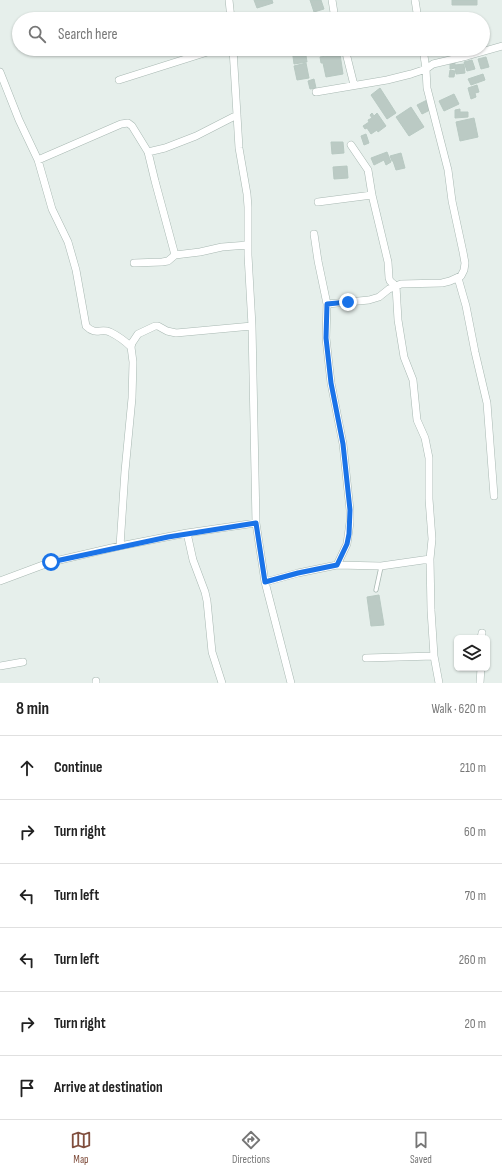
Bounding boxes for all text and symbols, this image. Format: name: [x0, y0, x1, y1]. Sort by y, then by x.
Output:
search box: [12, 12, 490, 56]
icon: search: [26, 23, 48, 45]
text: Search here: [58, 25, 118, 44]
route end: [339, 293, 357, 311]
route start: [42, 553, 60, 571]
map controls: [454, 635, 490, 671]
button: layers: [454, 635, 490, 671]
text: 8 min: [16, 699, 49, 719]
text: Walk · 620 m: [431, 701, 486, 717]
icon: ahead: [16, 757, 38, 779]
text: Continue: [54, 758, 103, 777]
text: 210 m: [460, 760, 486, 776]
icon: right: [16, 821, 38, 843]
text: Turn right: [54, 822, 106, 841]
text: 60 m: [464, 824, 486, 840]
icon: left: [16, 885, 38, 907]
text: Turn left: [54, 886, 99, 905]
text: 70 m: [465, 888, 486, 904]
icon: left: [16, 949, 38, 971]
text: Turn left: [54, 950, 99, 969]
text: 260 m: [459, 952, 486, 968]
icon: right: [16, 1013, 38, 1035]
text: Turn right: [54, 1014, 106, 1033]
text: 20 m: [464, 1016, 486, 1032]
icon: arrive: [16, 1077, 38, 1099]
text: Arrive at destination: [54, 1078, 163, 1097]
tab: Map: [70, 1129, 92, 1166]
tab: Directions: [232, 1129, 270, 1166]
tab: Saved: [410, 1129, 432, 1166]

